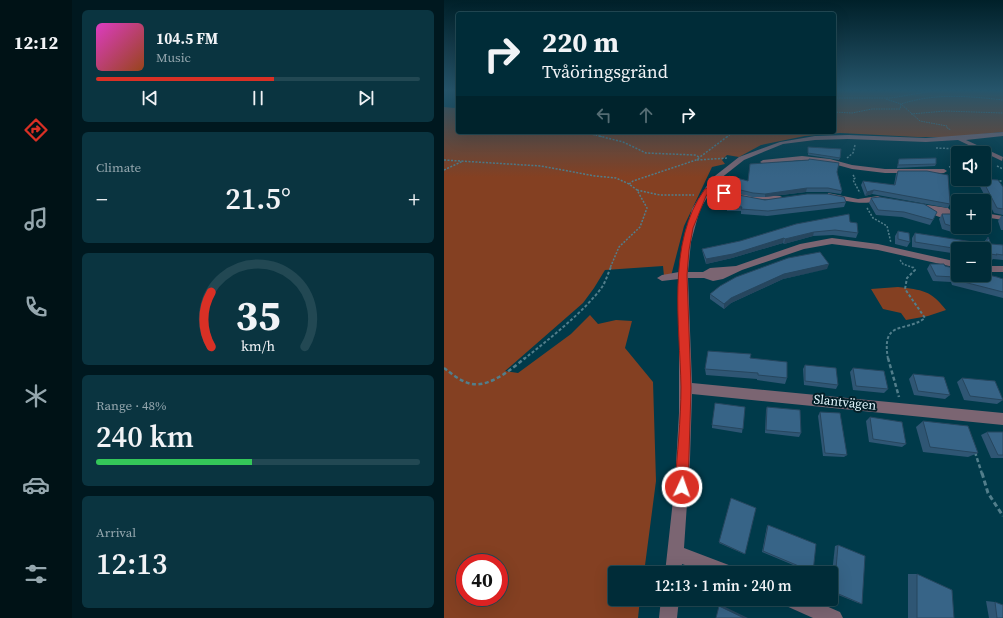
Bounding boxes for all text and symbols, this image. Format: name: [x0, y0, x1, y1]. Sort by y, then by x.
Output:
text: 220 m: [542, 23, 619, 61]
text: 104.5 FM: [156, 28, 218, 49]
icon: right: [476, 28, 528, 80]
text: 12:12: [14, 30, 58, 55]
text: Music: [156, 49, 191, 66]
text: Tvåöringsgränd: [542, 59, 668, 84]
icon: previous: [139, 87, 161, 109]
icon: pause: [247, 87, 269, 109]
icon: next: [355, 87, 377, 109]
icon: left: [593, 104, 615, 126]
icon: ahead: [635, 104, 657, 126]
icon: right: [677, 104, 699, 126]
icon: directions: [22, 116, 50, 144]
map controls: [951, 146, 991, 282]
button: sound: [951, 146, 991, 186]
text: Climate: [96, 159, 141, 176]
pin: [707, 176, 741, 210]
text: 21.5°: [225, 178, 291, 219]
icon: arrive: [713, 182, 735, 204]
text: −: [96, 184, 108, 214]
text: +: [408, 184, 420, 214]
button: +: [951, 194, 991, 234]
icon: music: [22, 205, 50, 233]
button: −: [951, 242, 991, 282]
text: 35: [235, 287, 281, 344]
icon: phone: [22, 293, 50, 321]
text: km/h: [241, 336, 275, 356]
icon: climate: [22, 382, 50, 410]
street label: Slantvägen: [813, 390, 877, 414]
text: Range · 48%: [96, 397, 167, 414]
text: 240 km: [96, 416, 194, 457]
position arrow: [661, 466, 703, 508]
icon: car: [22, 471, 50, 499]
text: Arrival: [96, 524, 136, 541]
text: 12:13: [96, 543, 167, 584]
speed limit sign: 40: [456, 554, 508, 606]
icon: filters: [22, 560, 50, 588]
text: 12:13 · 1 min · 240 m: [655, 575, 791, 596]

